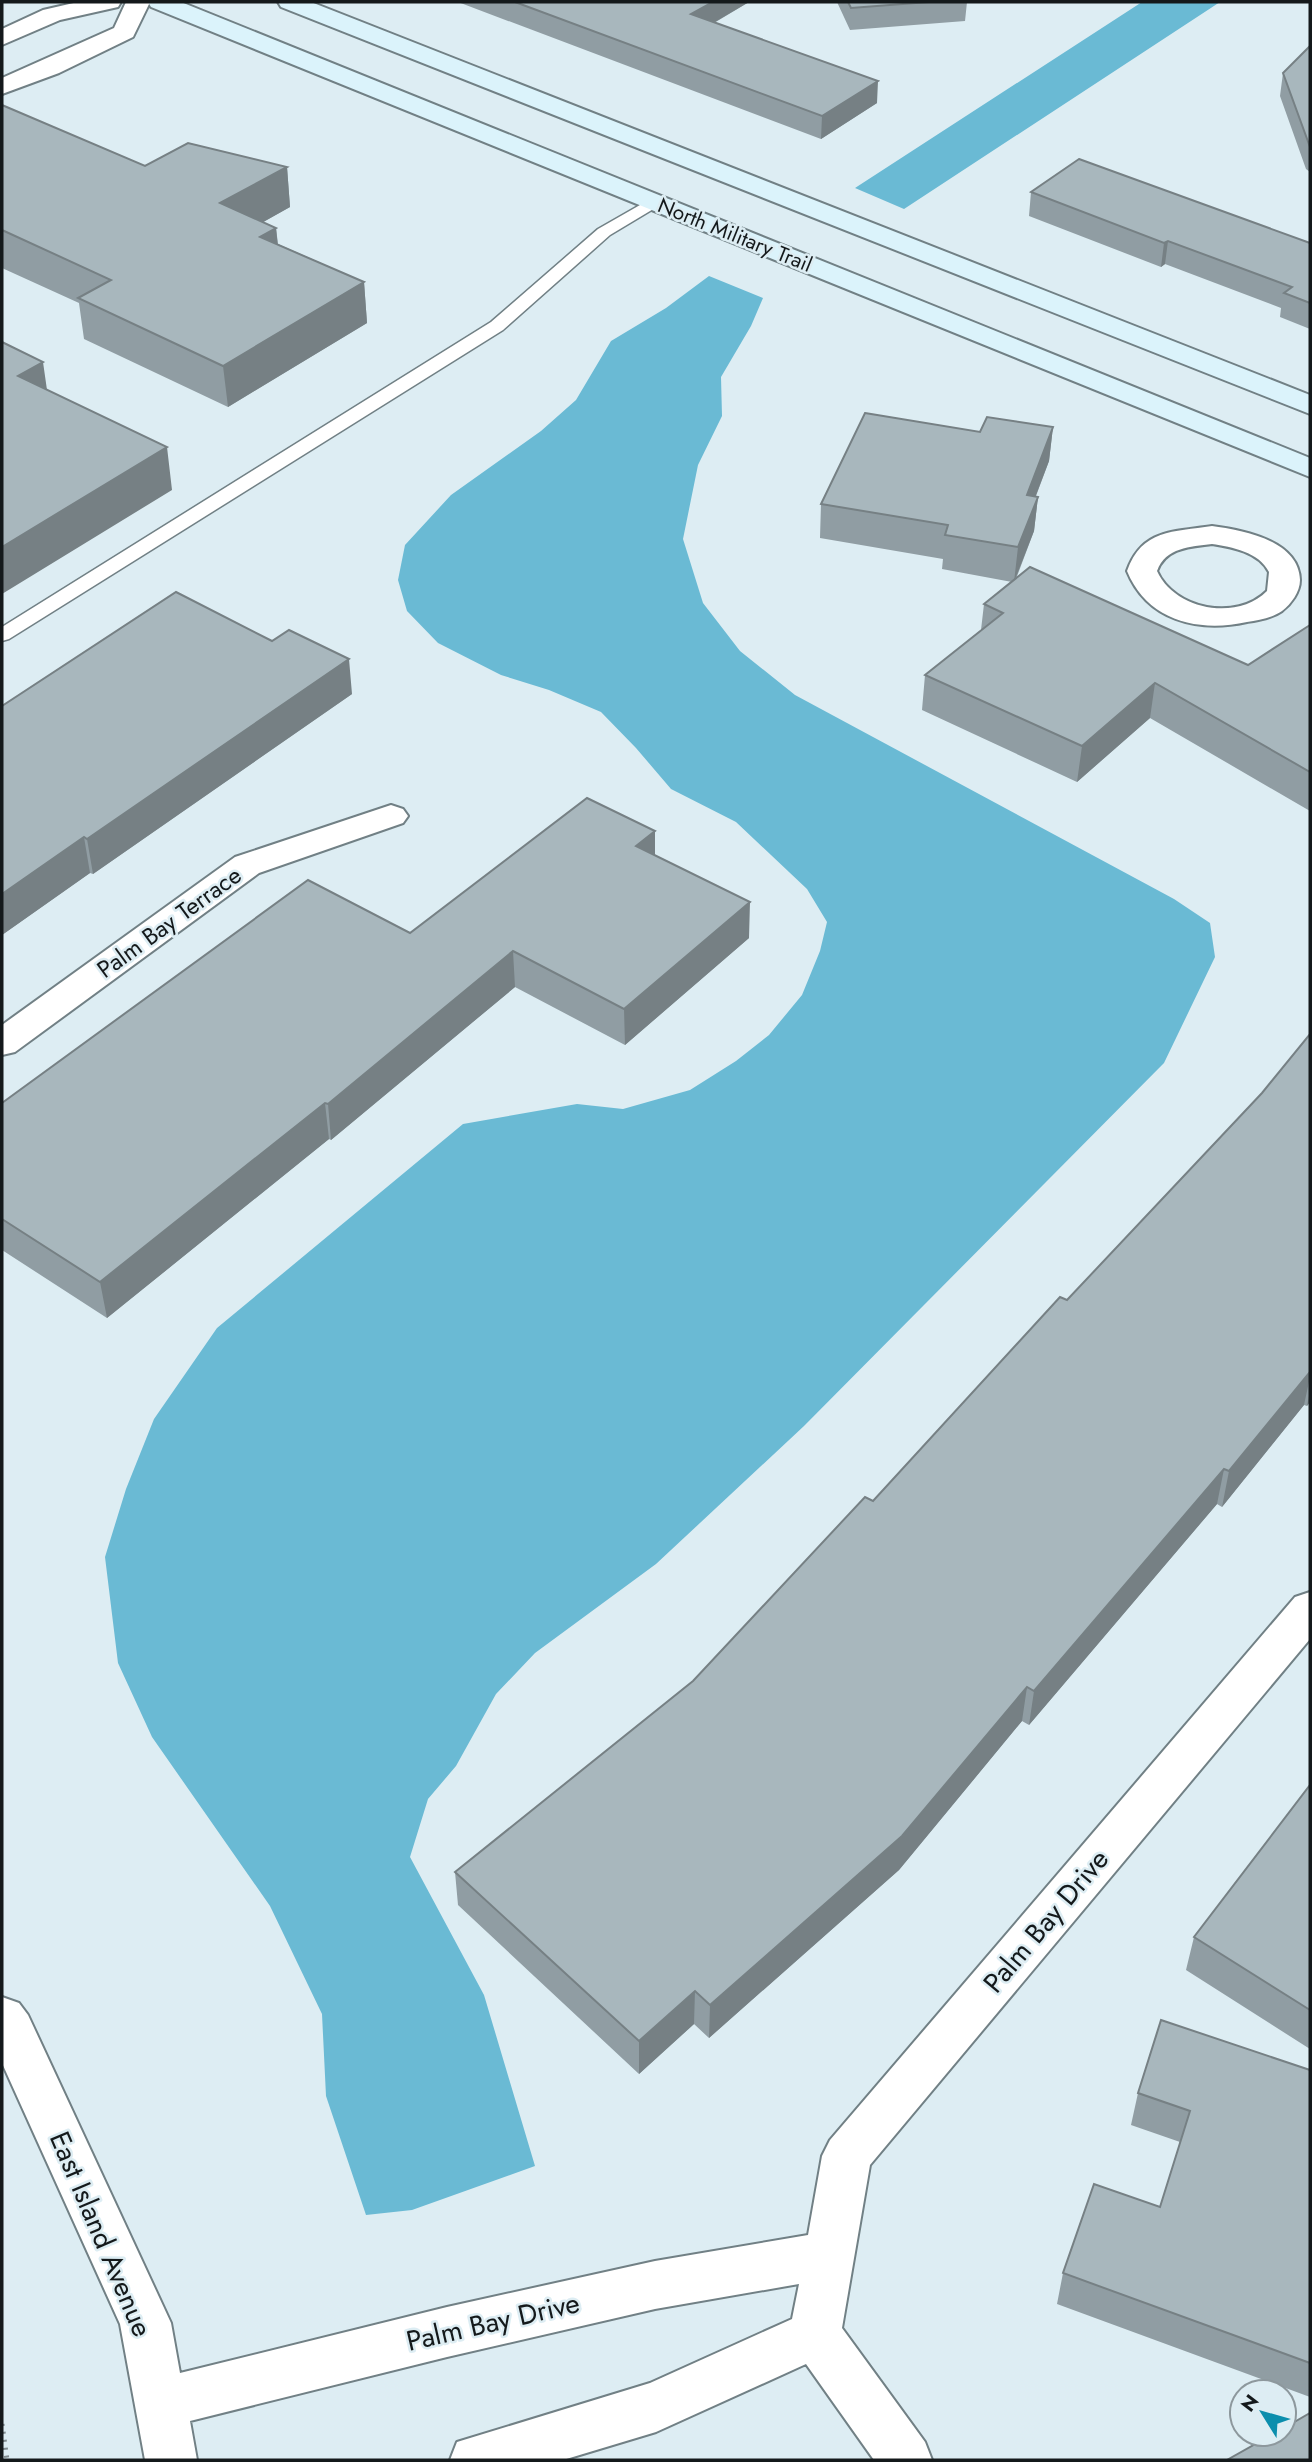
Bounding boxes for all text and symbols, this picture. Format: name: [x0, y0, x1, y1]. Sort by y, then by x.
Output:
street label: North Military Trail: [653, 190, 817, 280]
street label: Palm Bay Terrace: [90, 858, 248, 986]
street label: Palm Bay Drive: [974, 1840, 1118, 2002]
street label: East Island Avenue: [39, 2125, 163, 2343]
street label: Palm Bay Drive: [402, 2282, 584, 2362]
north arrow: [1228, 2378, 1298, 2448]
text: N: [1234, 2389, 1265, 2417]

